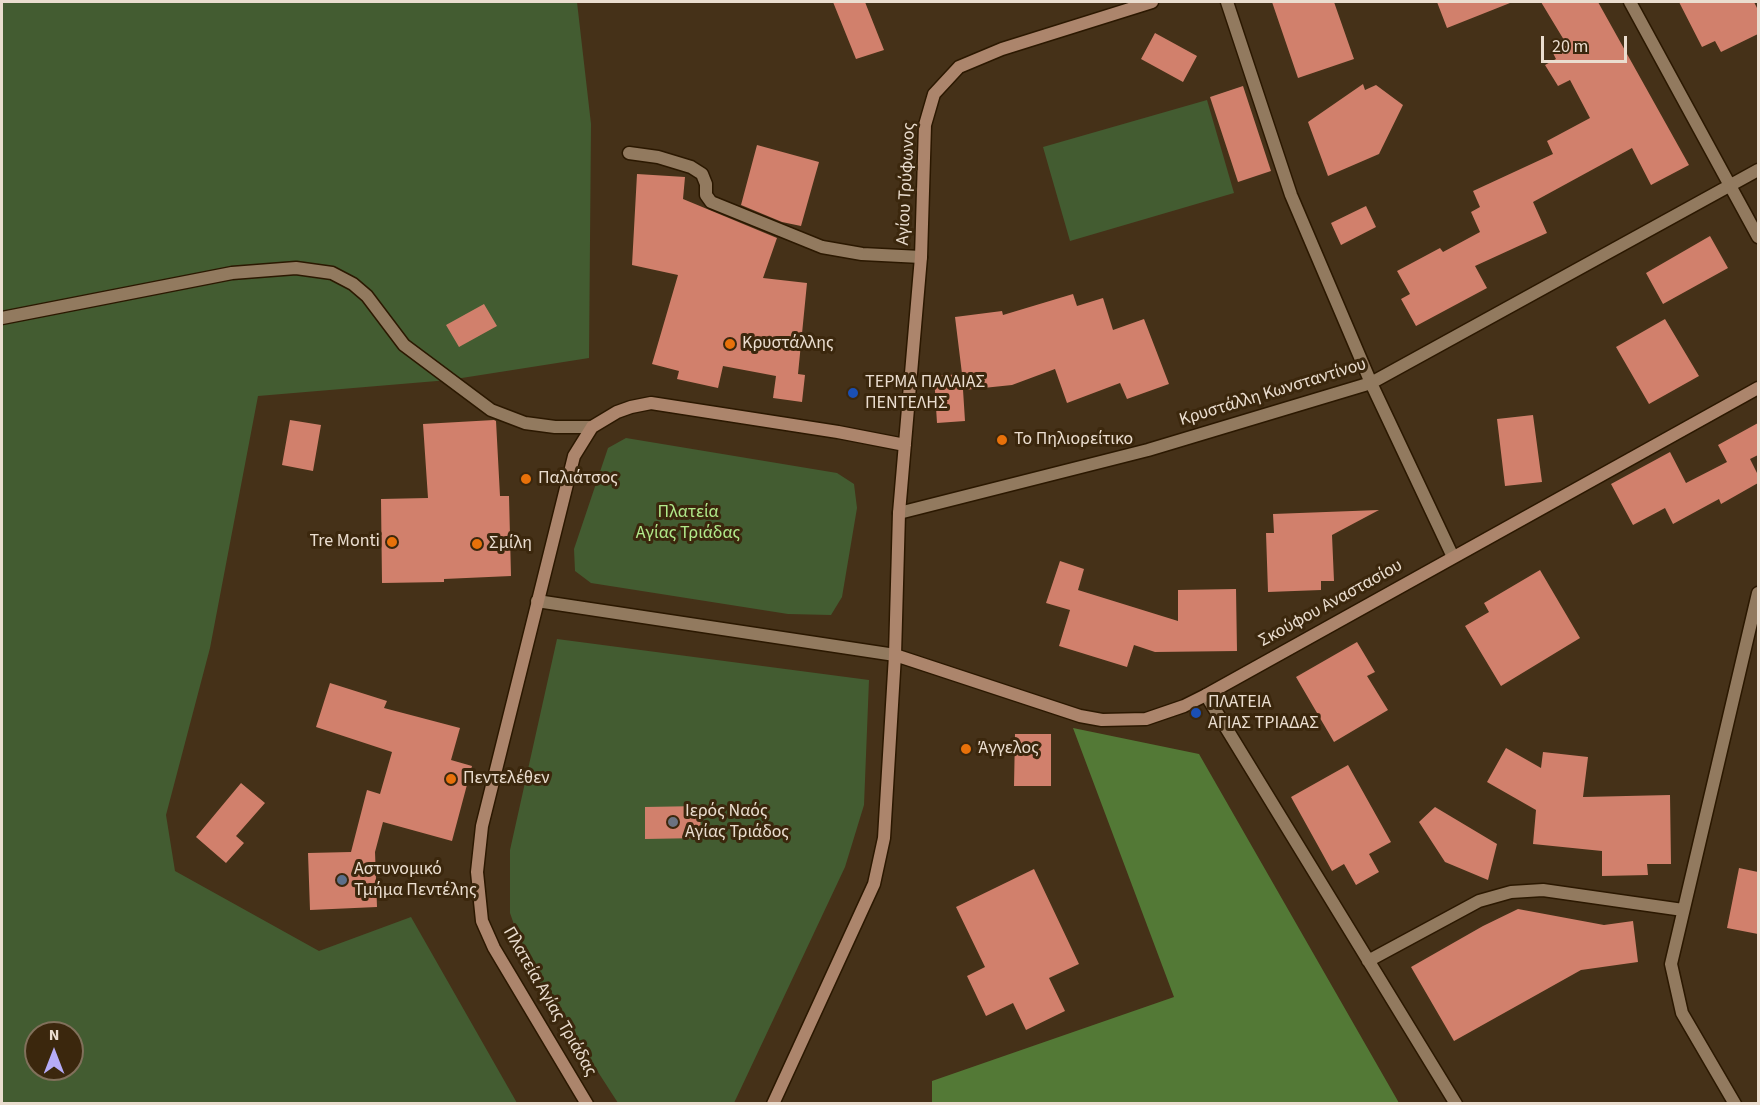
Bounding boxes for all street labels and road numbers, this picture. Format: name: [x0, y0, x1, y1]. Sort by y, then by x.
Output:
street label: Αγίου Τρύφωνος: [893, 122, 921, 246]
street label: Κρυστάλλη Κωνσταντίνου: [1177, 354, 1369, 432]
street label: Σκούφου Αναστασίου: [1255, 556, 1407, 652]
street label: Πλατεία Αγίας Τριάδας: [497, 923, 601, 1081]

